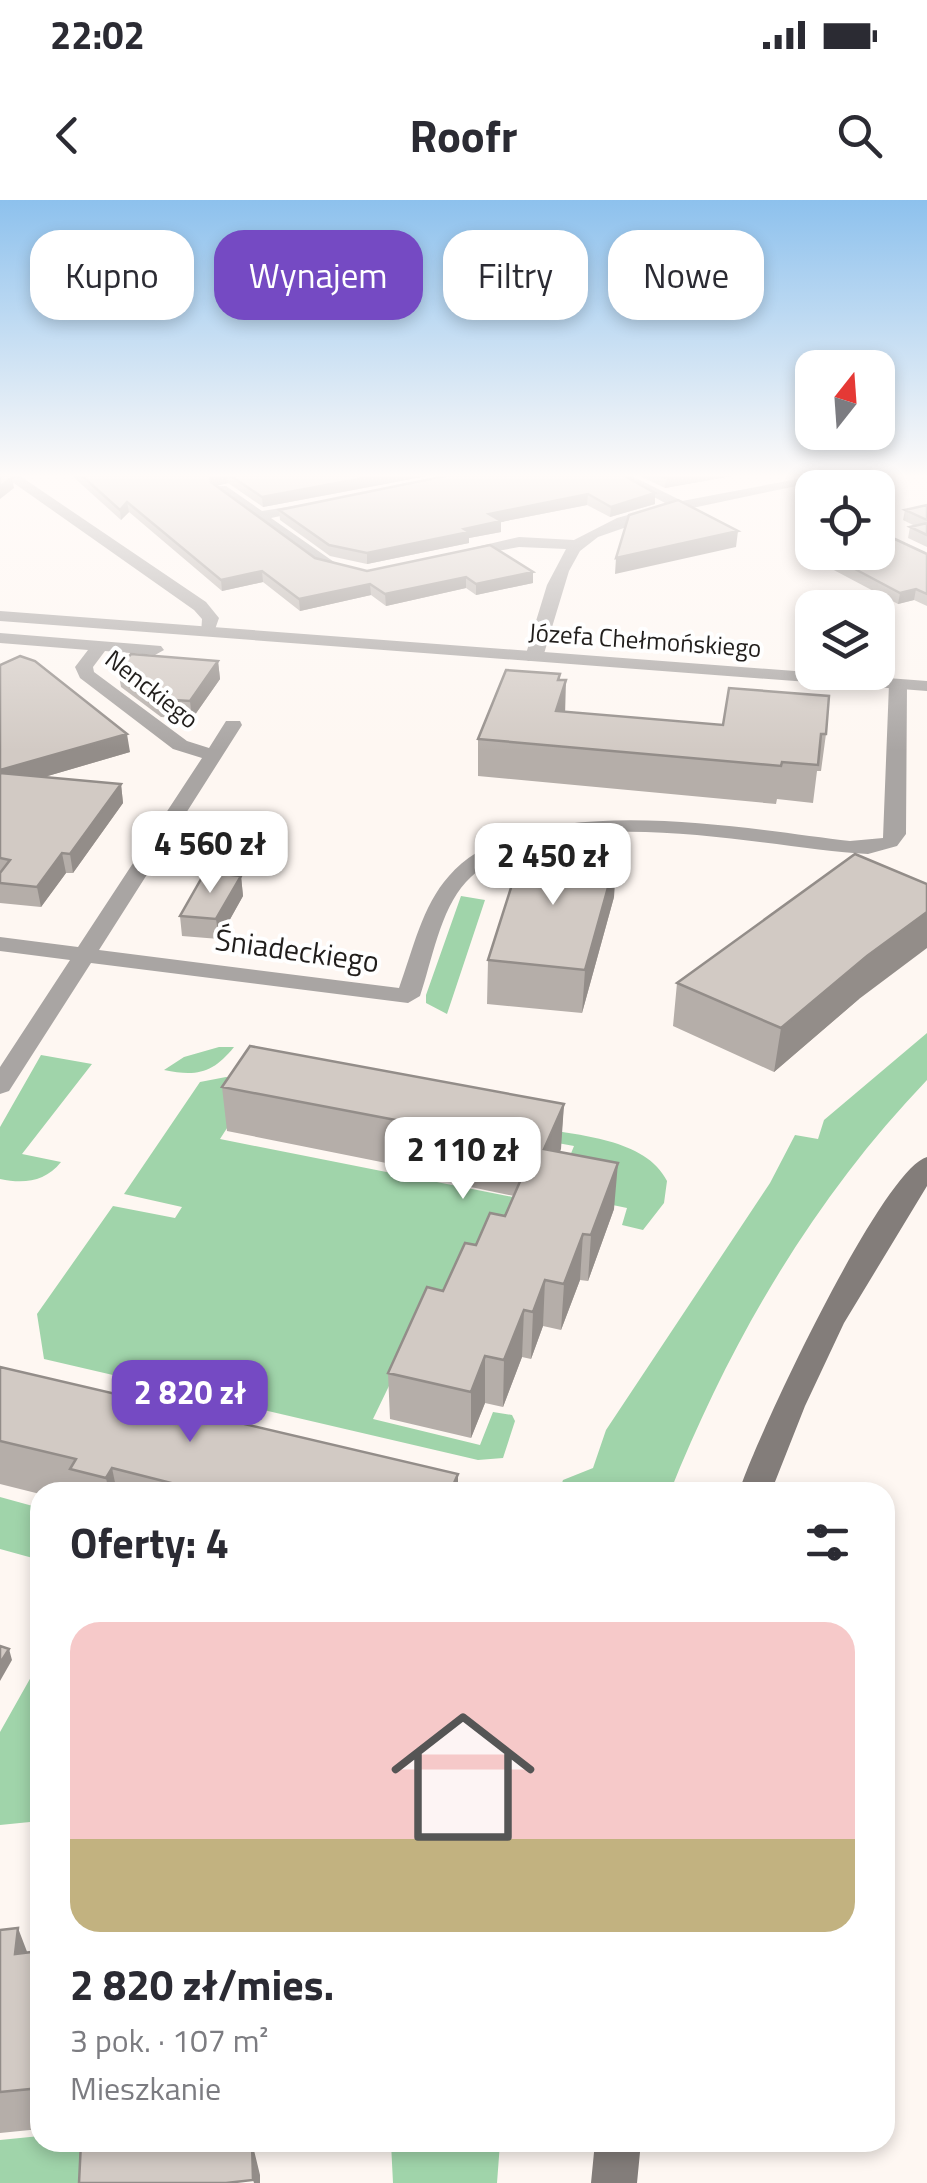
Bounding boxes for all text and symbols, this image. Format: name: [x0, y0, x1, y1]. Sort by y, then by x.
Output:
text: 22:02: [50, 6, 145, 64]
text: Roofr: [409, 101, 518, 169]
icon: back: [40, 108, 95, 163]
icon: search: [832, 108, 887, 163]
chip: Kupno: [30, 230, 194, 320]
chip: Wynajem: [214, 230, 423, 320]
chip: Filtry: [443, 230, 588, 320]
chip: Nowe: [608, 230, 764, 320]
north arrow: [795, 350, 895, 450]
map controls: [795, 350, 895, 690]
button: locate: [795, 470, 895, 570]
button: layers: [795, 590, 895, 690]
street label: Józefa Chełmońskiego: [527, 613, 763, 667]
street label: Nenckiego: [97, 640, 207, 738]
pin: 4 560 zł: [107, 811, 313, 896]
text: 4 560 zł: [154, 819, 266, 867]
pin: 2 450 zł: [450, 823, 656, 908]
text: 2 450 zł: [497, 831, 609, 879]
street label: Śniadeckiego: [212, 916, 382, 984]
pin: 2 110 zł: [360, 1117, 566, 1202]
text: 2 110 zł: [407, 1125, 519, 1173]
pin: 2 820 zł: [87, 1360, 293, 1445]
text: 2 820 zł: [134, 1368, 246, 1416]
text: Oferty: 4: [70, 1510, 229, 1574]
icon: filters: [800, 1515, 855, 1570]
icon: home: [373, 1687, 553, 1867]
text: 2 820 zł/mies.: [70, 1952, 334, 2016]
text: 3 pok. · 107 m²: [70, 2016, 269, 2064]
text: Mieszkanie: [70, 2064, 221, 2112]

